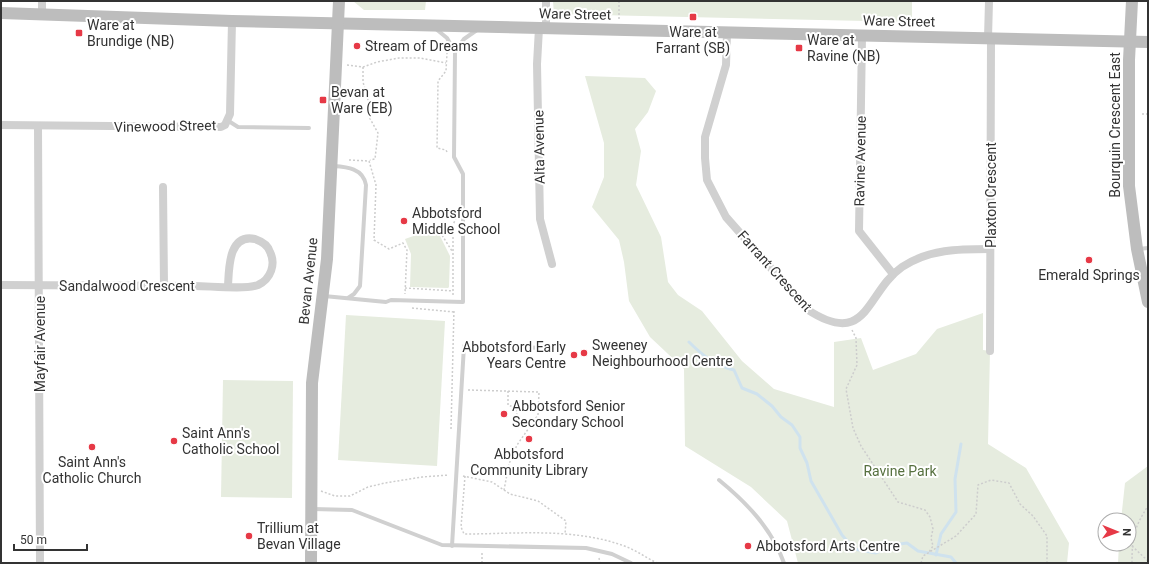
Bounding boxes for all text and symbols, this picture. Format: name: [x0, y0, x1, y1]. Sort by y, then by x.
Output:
street label: Ware Street: [539, 5, 612, 23]
marker: Ware at Farrant (SB): [688, 12, 698, 22]
street label: Ware Street: [863, 12, 936, 30]
place label: Ware at Brundige (NB): [87, 17, 174, 50]
place label: Ware at Farrant (SB): [656, 24, 730, 57]
marker: Ware at Brundige (NB): [74, 28, 84, 38]
place label: Ware at Ravine (NB): [807, 32, 880, 65]
place label: Stream of Dreams: [365, 38, 478, 54]
marker: Stream of Dreams: [352, 41, 362, 51]
marker: Ware at Ravine (NB): [794, 43, 804, 53]
street label: Bourquin Crescent East: [1107, 52, 1123, 198]
place label: Bevan at Ware (EB): [331, 84, 393, 117]
marker: Bevan at Ware (EB): [318, 95, 328, 105]
street label: Alta Avenue: [530, 110, 548, 184]
street label: Ravine Avenue: [851, 116, 869, 206]
street label: Vinewood Street: [114, 117, 217, 135]
street label: Plaxton Crescent: [983, 142, 999, 248]
place label: Abbotsford Middle School: [412, 205, 500, 237]
marker: Abbotsford Middle School: [399, 216, 409, 226]
street label: Farrant Crescent: [735, 227, 816, 315]
street label: Bevan Avenue: [295, 237, 321, 325]
marker: Emerald Springs: [1084, 255, 1094, 265]
place label: Emerald Springs: [1038, 267, 1140, 283]
street label: Sandalwood Crescent: [59, 278, 195, 294]
street label: Mayfair Avenue: [32, 296, 48, 392]
place label: Sweeney Neighbourhood Centre: [592, 337, 733, 369]
place label: Abbotsford Early Years Centre: [462, 339, 566, 371]
marker: Sweeney Neighbourhood Centre: [579, 348, 589, 358]
marker: Abbotsford Early Years Centre: [569, 350, 579, 360]
place label: Abbotsford Senior Secondary School: [512, 398, 625, 430]
marker: Abbotsford Senior Secondary School: [499, 409, 509, 419]
place label: Saint Ann's Catholic School: [182, 425, 279, 457]
marker: Abbotsford Community Library: [524, 434, 534, 444]
marker: Saint Ann's Catholic School: [169, 436, 179, 446]
marker: Saint Ann's Catholic Church: [87, 442, 97, 452]
place label: Abbotsford Community Library: [470, 446, 588, 478]
place label: Saint Ann's Catholic Church: [43, 454, 141, 486]
park label: Ravine Park: [863, 463, 937, 479]
north arrow: [1097, 512, 1137, 552]
place label: Trillium at Bevan Village: [257, 520, 341, 552]
scale bar: [14, 526, 87, 552]
text: N: [1120, 528, 1133, 536]
marker: Trillium at Bevan Village: [244, 531, 254, 541]
text: 50 m: [20, 533, 47, 547]
place label: Abbotsford Arts Centre: [756, 538, 900, 554]
marker: Abbotsford Arts Centre: [743, 541, 753, 551]

